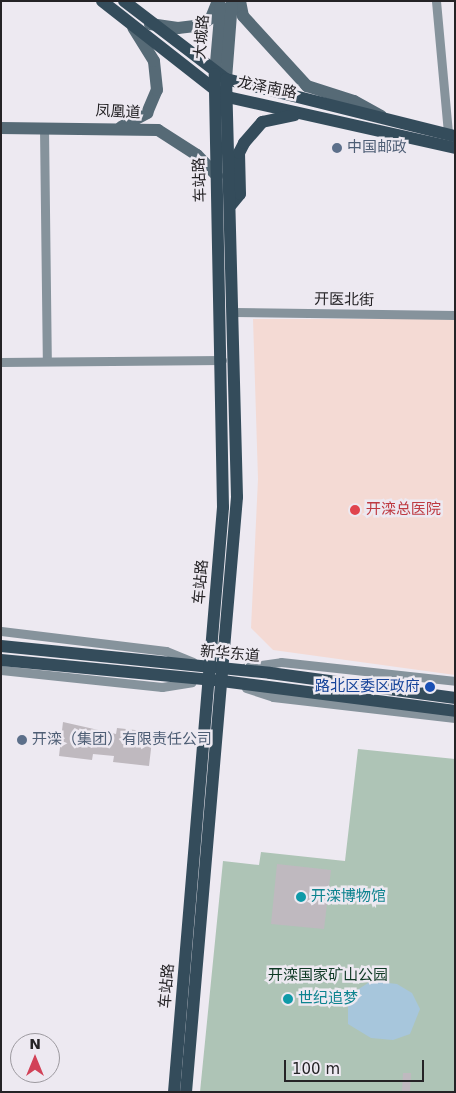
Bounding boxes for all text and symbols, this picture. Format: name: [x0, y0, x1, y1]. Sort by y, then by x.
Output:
street label: 大城路: [191, 14, 213, 60]
street label: 龙泽南路: [236, 73, 298, 103]
street label: 凤凰道: [95, 102, 141, 122]
place label: 中国邮政: [347, 139, 407, 157]
marker: 中国邮政: [331, 142, 343, 154]
street label: 车站路: [190, 157, 210, 203]
street label: 开医北街: [314, 290, 374, 310]
place label: 开滦总医院: [366, 501, 441, 519]
marker: 开滦总医院: [348, 503, 362, 517]
street label: 车站路: [190, 559, 212, 605]
street label: 新华东道: [199, 642, 261, 666]
place label: 路北区委区政府: [315, 678, 420, 696]
marker: 路北区委区政府: [424, 681, 436, 693]
place label: 开滦（集团）有限责任公司: [32, 731, 212, 749]
marker: 开滦（集团）有限责任公司: [16, 734, 28, 746]
place label: 开滦博物馆: [311, 888, 386, 906]
marker: 开滦博物馆: [295, 891, 307, 903]
street label: 车站路: [156, 963, 178, 1009]
park label: 开滦国家矿山公园: [268, 967, 388, 985]
place label: 世纪追梦: [298, 990, 358, 1008]
marker: 世纪追梦: [282, 993, 294, 1005]
north arrow: [10, 1033, 60, 1083]
text: N: [29, 1036, 41, 1052]
scale bar: [286, 1050, 426, 1082]
text: 100 m: [292, 1060, 340, 1078]

